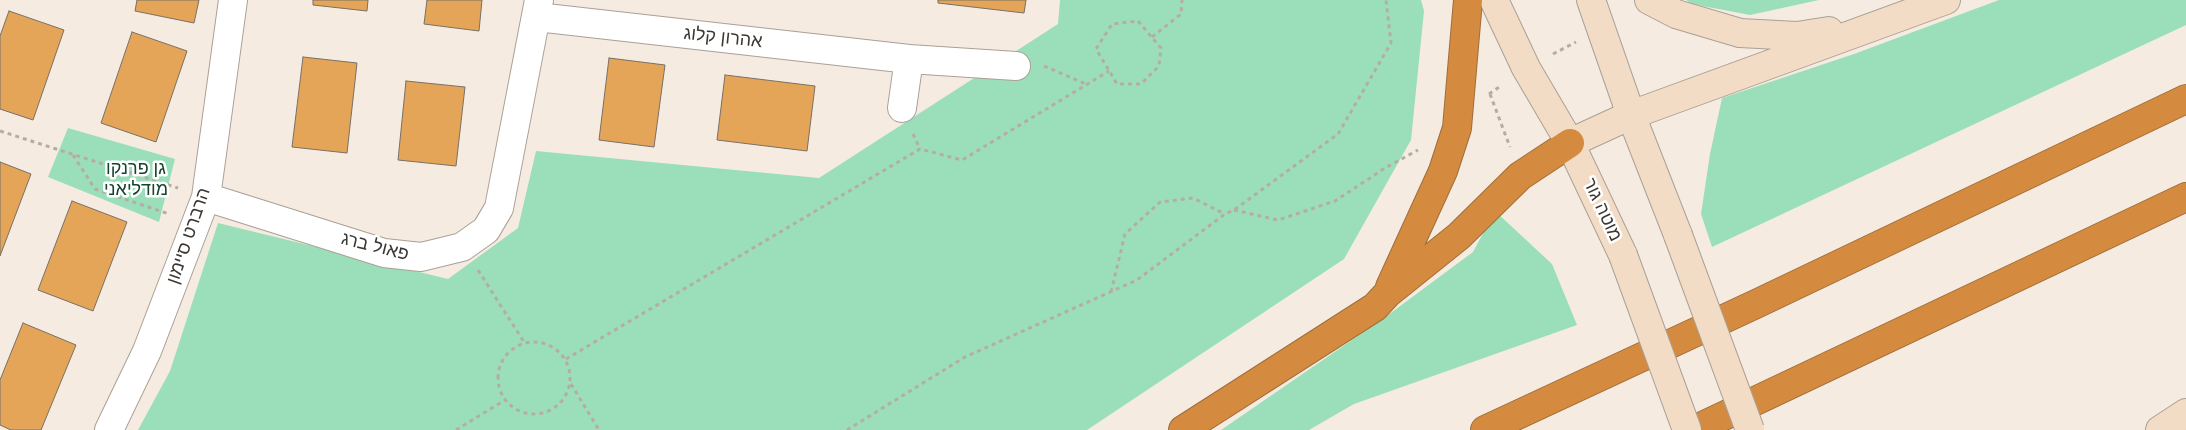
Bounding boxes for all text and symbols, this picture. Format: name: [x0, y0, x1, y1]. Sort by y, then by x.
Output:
street label: אהרון קלוג: [683, 23, 763, 53]
park label: גן פרנקו מודליאני: [104, 158, 168, 200]
street label: מוטה גור: [1578, 175, 1626, 245]
street label: הרברט סיימון: [162, 185, 216, 287]
street label: פאול ברג: [339, 228, 411, 266]

